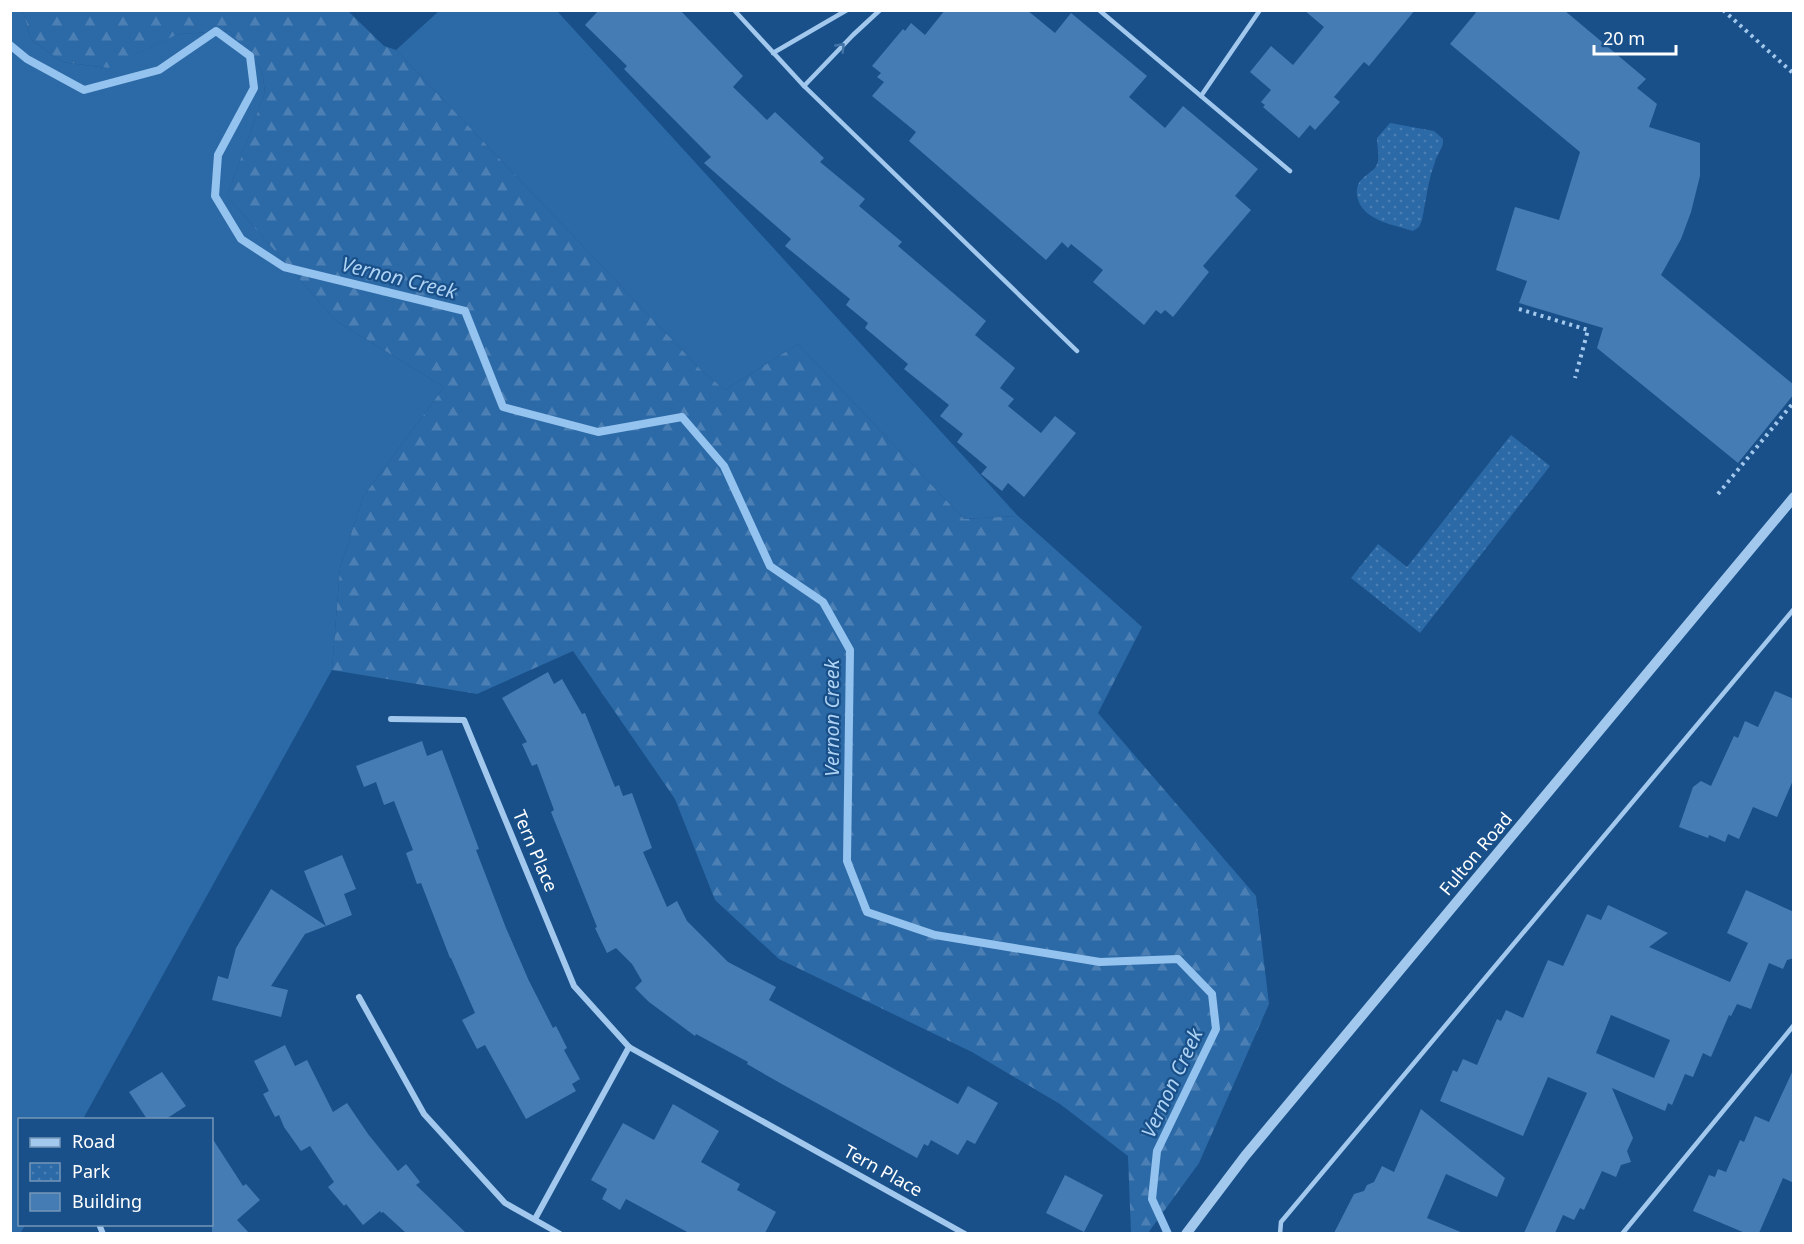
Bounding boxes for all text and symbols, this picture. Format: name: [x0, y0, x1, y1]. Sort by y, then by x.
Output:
scale bar: [1594, 18, 1676, 56]
text: 20 m: [1603, 26, 1645, 50]
one-way arrow: [834, 44, 845, 54]
water label: Vernon Creek: [339, 250, 460, 305]
water label: Vernon Creek: [818, 658, 845, 777]
street label: Tern Place: [508, 806, 564, 895]
street label: Fulton Road: [1433, 807, 1517, 900]
water label: Vernon Creek: [1135, 1023, 1209, 1142]
legend: [18, 1118, 213, 1226]
text: Road: [72, 1129, 115, 1153]
street label: Tern Place: [840, 1139, 927, 1202]
text: Park: [72, 1159, 110, 1183]
text: Building: [72, 1189, 142, 1213]

